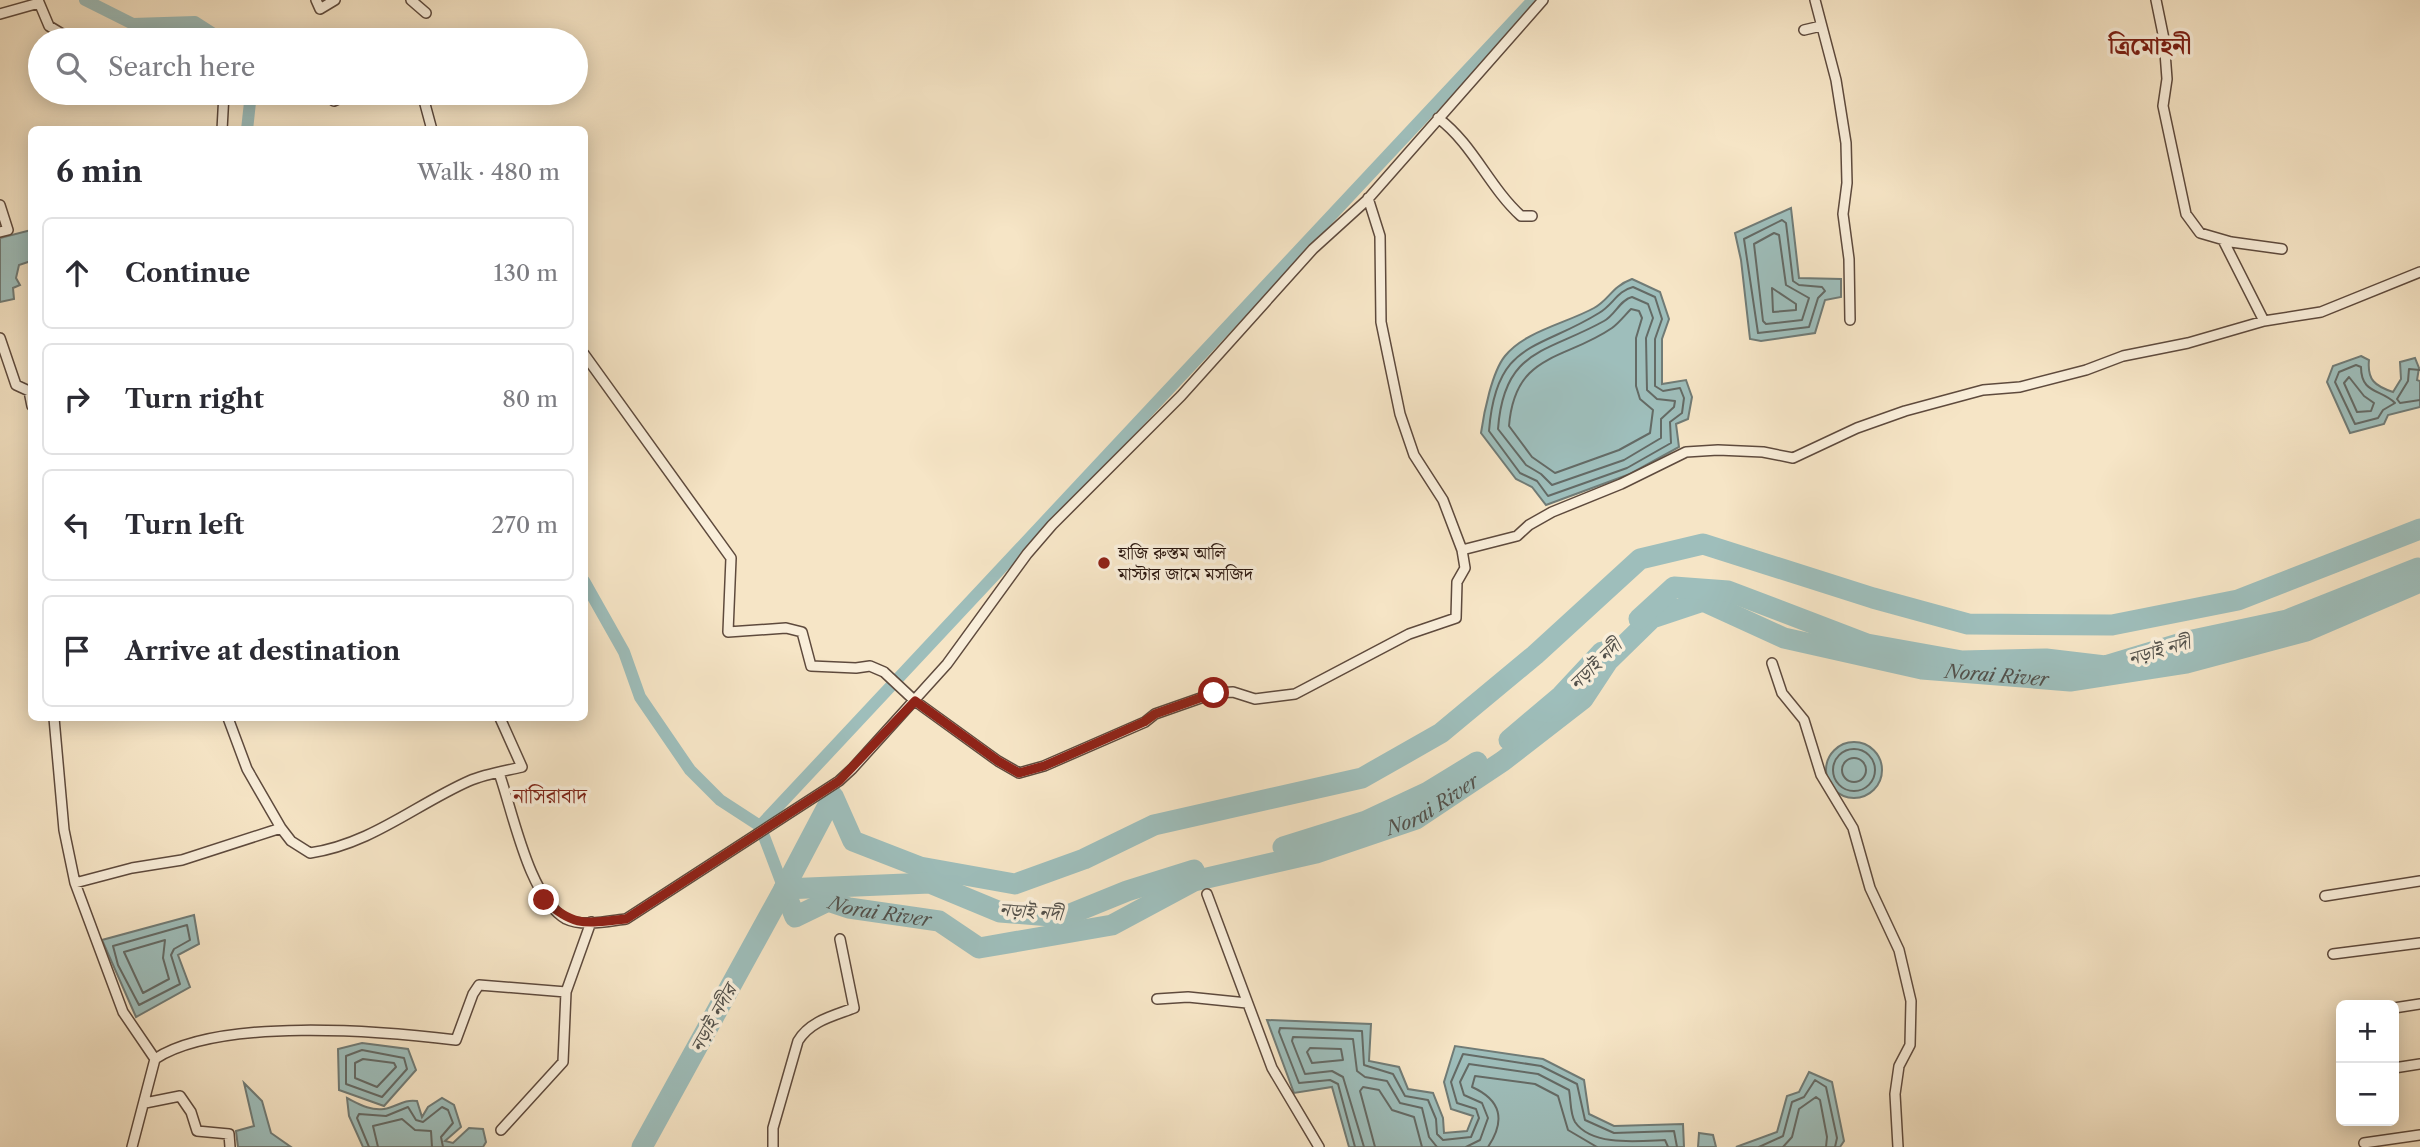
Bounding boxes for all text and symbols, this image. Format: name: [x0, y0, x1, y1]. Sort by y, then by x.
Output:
search box: [28, 28, 588, 105]
district label: ত্রিমোহনী: [2108, 31, 2191, 60]
icon: search: [52, 48, 90, 86]
text: Search here: [108, 51, 255, 83]
text: 6 min: [56, 153, 143, 190]
text: Walk · 480 m: [417, 158, 560, 186]
icon: ahead: [58, 254, 96, 292]
text: Continue: [125, 257, 250, 289]
text: 130 m: [494, 259, 558, 287]
icon: right: [58, 380, 96, 418]
text: Turn right: [125, 383, 264, 415]
text: 80 m: [502, 385, 558, 413]
icon: left: [58, 506, 96, 544]
text: Turn left: [125, 509, 244, 541]
text: 270 m: [491, 511, 558, 539]
place label: হাজি রুস্তম আলি মাস্টার জামে মসজিদ: [1117, 542, 1254, 585]
marker: হাজি রুস্তম আলি মাস্টার জামে মসজিদ: [1096, 555, 1112, 571]
water label: নড়াই নদী: [2126, 630, 2195, 670]
icon: arrive: [58, 632, 96, 670]
water label: নড়াই নদী: [1565, 633, 1628, 695]
text: Arrive at destination: [125, 635, 400, 667]
water label: Norai River: [1942, 660, 2051, 691]
route start: [1198, 677, 1229, 708]
water label: Norai River: [1381, 769, 1484, 841]
district label: নাসিরাবাদ: [512, 783, 588, 808]
route end: [528, 884, 559, 915]
water label: Norai River: [824, 890, 934, 932]
water label: নড়াই নদী: [999, 898, 1066, 925]
water label: নড়াই নদীর: [686, 978, 743, 1056]
map controls: [2336, 1000, 2399, 1126]
button: +: [2336, 1000, 2399, 1063]
button: −: [2336, 1063, 2399, 1126]

